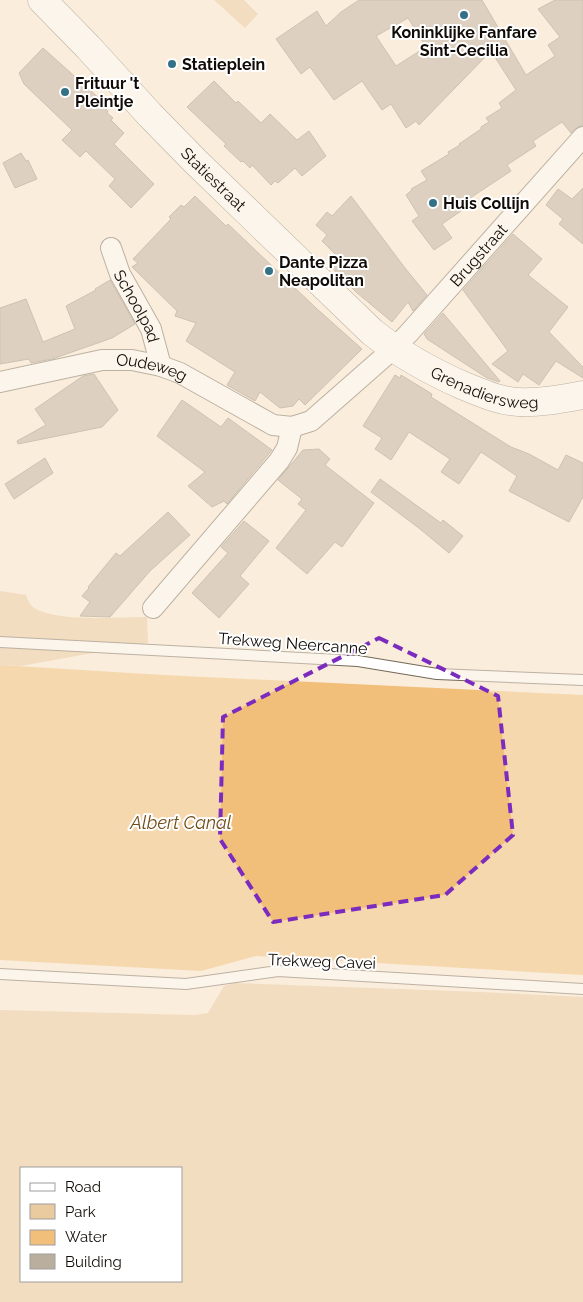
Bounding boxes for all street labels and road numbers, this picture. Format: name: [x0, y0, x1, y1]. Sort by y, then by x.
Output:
street label: Statiestraat: [177, 143, 250, 216]
street label: Brugstraat: [446, 220, 512, 290]
street label: Schoolpad: [110, 267, 163, 344]
street label: Oudeweg: [116, 350, 191, 385]
street label: Grenadiersweg: [428, 363, 539, 412]
street label: Trekweg Neercanne: [218, 629, 368, 658]
street label: Trekweg Cavei: [268, 950, 376, 973]

